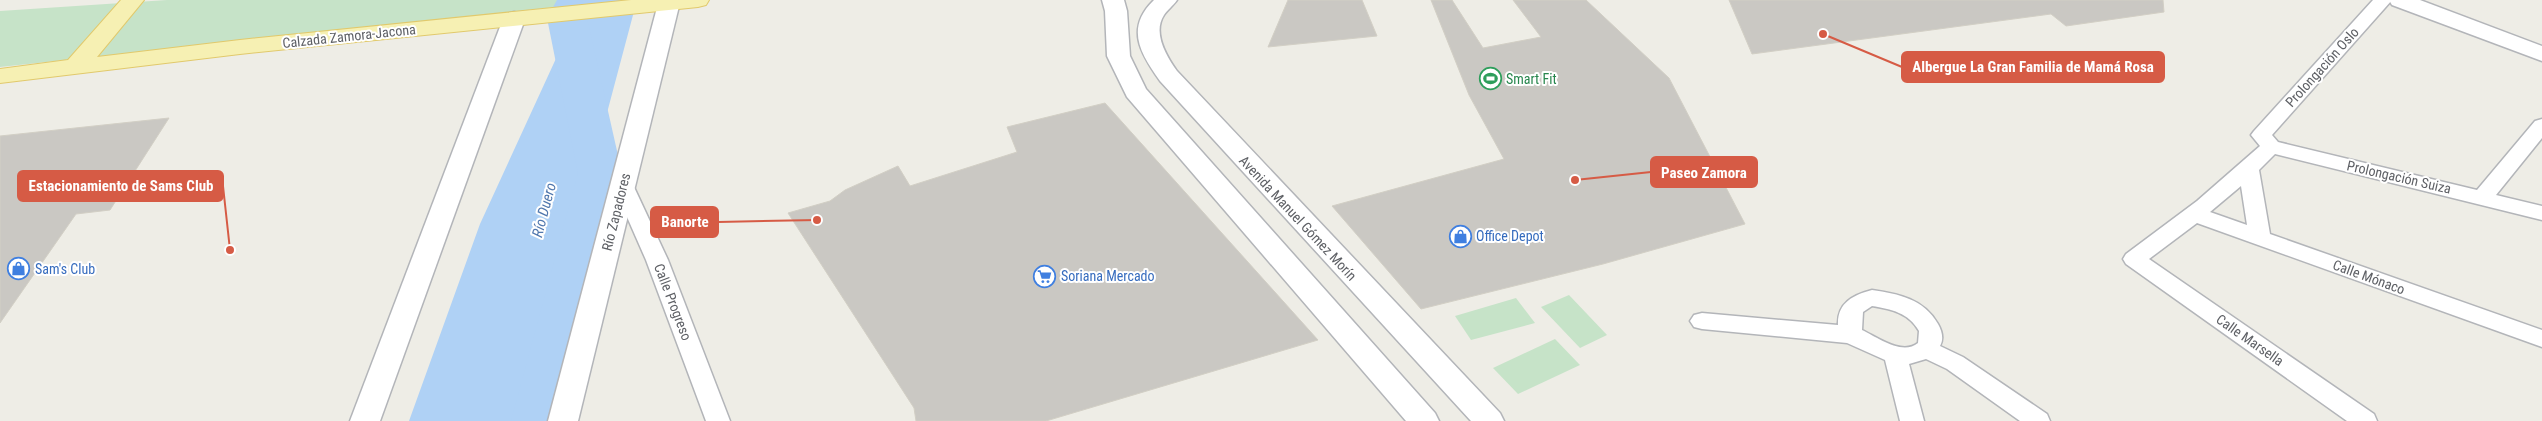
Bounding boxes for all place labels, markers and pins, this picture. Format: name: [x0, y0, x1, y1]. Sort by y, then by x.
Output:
callout: Albergue La Gran Familia de Mamá Rosa: [1902, 52, 2164, 82]
sports icon: Smart Fit: [1478, 67, 1502, 91]
place label: Smart Fit: [1506, 71, 1557, 87]
callout: Paseo Zamora: [1651, 157, 1757, 187]
callout: Estacionamiento de Sams Club: [18, 171, 223, 201]
callout: Banorte: [651, 207, 718, 237]
shop icon: Office Depot: [1448, 224, 1472, 248]
place label: Office Depot: [1476, 228, 1544, 244]
shop icon: Sam's Club: [7, 257, 31, 281]
place label: Sam's Club: [35, 261, 95, 277]
supermarket icon: Soriana Mercado: [1033, 264, 1057, 288]
place label: Soriana Mercado: [1061, 268, 1155, 284]

